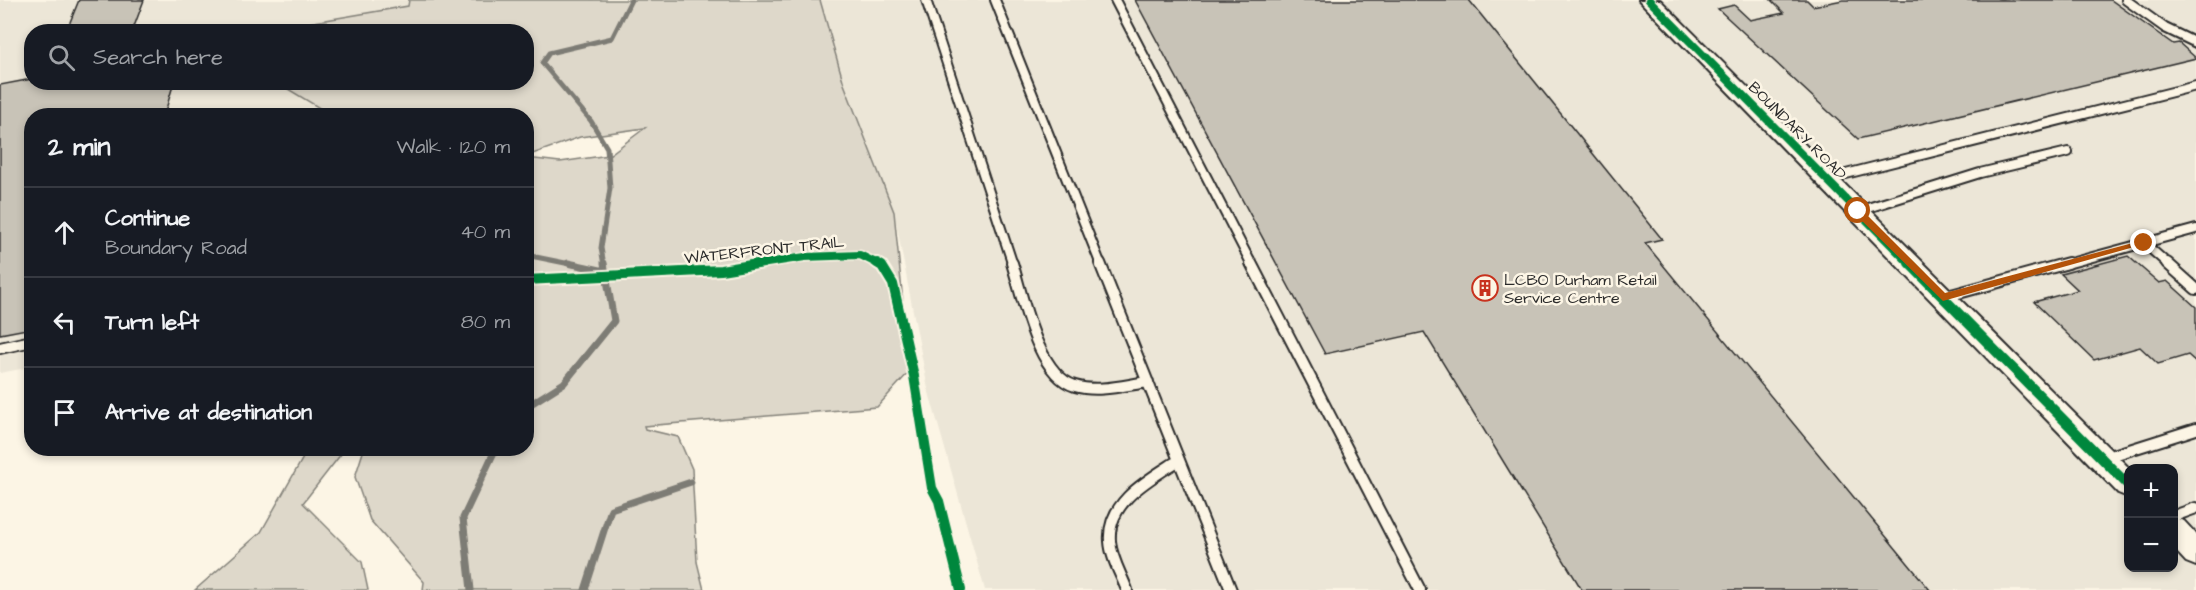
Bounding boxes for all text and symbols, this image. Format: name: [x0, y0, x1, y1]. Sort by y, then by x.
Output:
search box: [24, 24, 534, 90]
icon: search: [45, 41, 78, 74]
text: Search here: [93, 42, 223, 73]
street label: BOUNDARY ROAD: [1743, 77, 1851, 185]
text: 2 min: [48, 129, 110, 165]
text: Walk · 120 m: [397, 133, 510, 161]
route start: [1844, 197, 1870, 223]
text: Continue: [105, 203, 190, 234]
icon: ahead: [48, 216, 81, 249]
text: 40 m: [460, 218, 510, 246]
route end: [2130, 229, 2156, 255]
street label: WATERFRONT TRAIL: [683, 231, 845, 269]
text: Boundary Road: [105, 234, 247, 262]
place label: LCBO Durham Retail Service Centre: [1504, 269, 1657, 309]
building icon: LCBO Durham Retail Service Centre: [1470, 273, 1500, 303]
icon: left: [48, 306, 81, 339]
text: Turn left: [105, 307, 199, 338]
text: 80 m: [461, 308, 510, 336]
icon: arrive: [48, 396, 81, 429]
text: Arrive at destination: [105, 397, 312, 428]
map controls: [2124, 464, 2178, 572]
button: +: [2124, 464, 2178, 518]
button: −: [2124, 518, 2178, 572]

